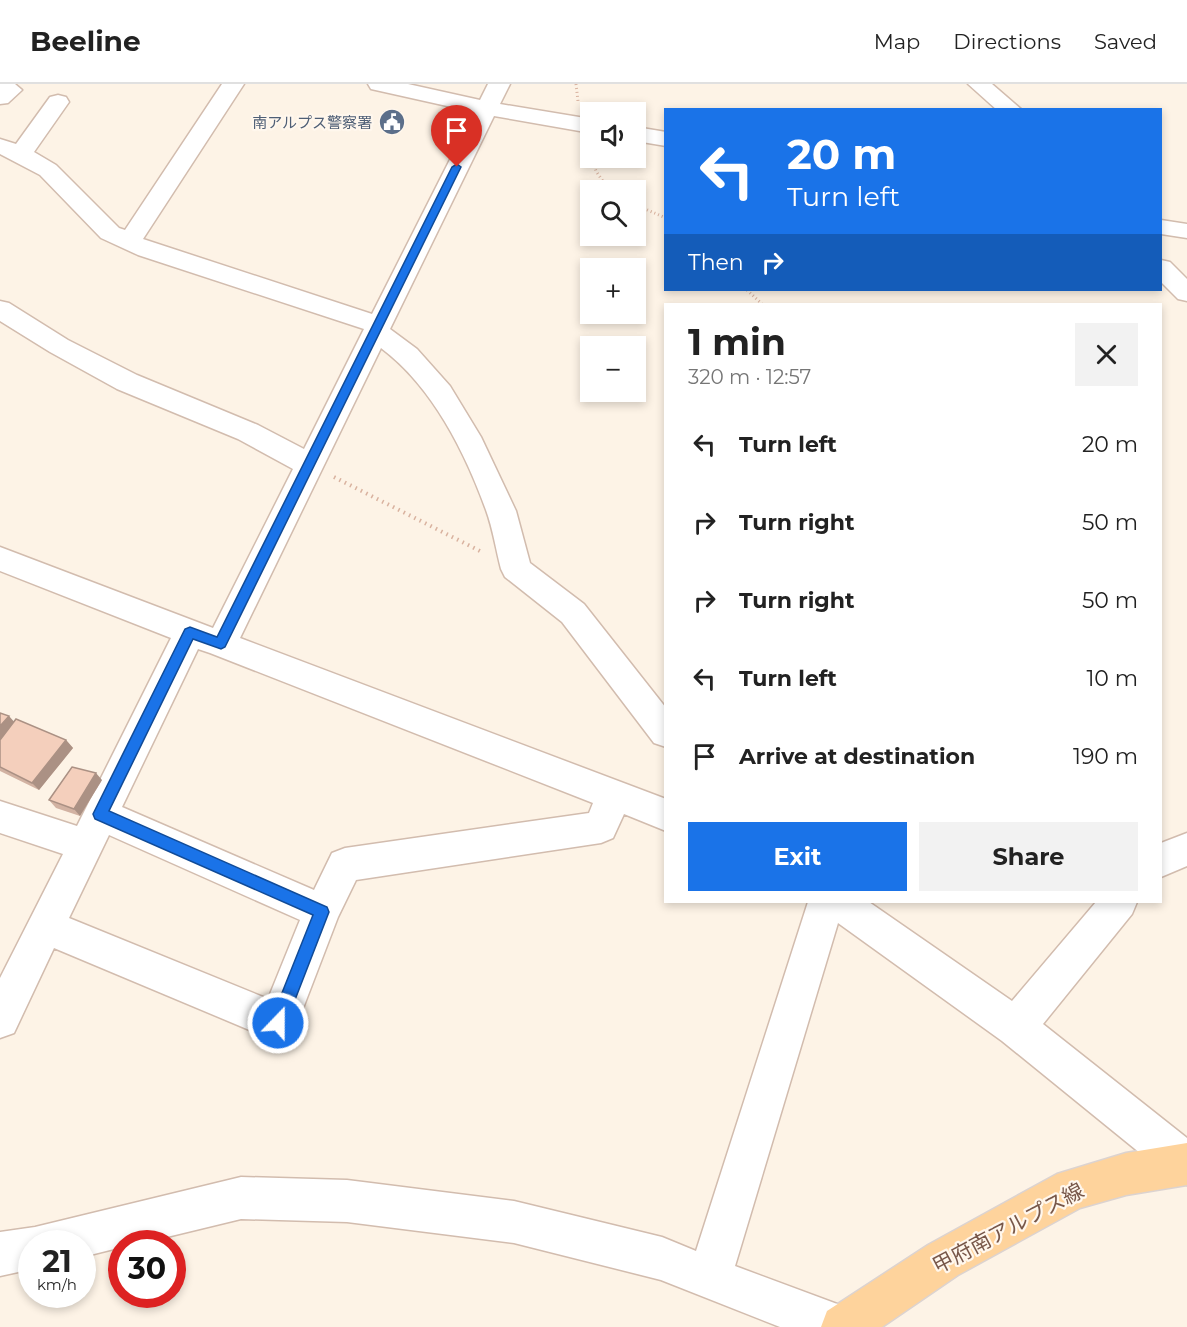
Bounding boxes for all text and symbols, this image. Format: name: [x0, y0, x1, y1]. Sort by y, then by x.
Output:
text: Beeline: [30, 24, 141, 58]
text: Map: [874, 29, 920, 54]
text: Directions: [953, 29, 1061, 54]
text: Saved: [1094, 29, 1157, 54]
map controls: [580, 102, 646, 402]
button: sound: [580, 102, 646, 168]
pin: [431, 105, 482, 167]
public building icon: 南アルプス警察署: [377, 107, 407, 137]
place label: 南アルプス警察署: [252, 113, 372, 132]
icon: arrive: [440, 114, 473, 147]
text: 20 m: [787, 128, 896, 180]
icon: left: [688, 132, 766, 210]
button: search: [580, 180, 646, 246]
text: Turn left: [787, 180, 900, 213]
icon: right: [756, 246, 789, 279]
text: Then: [688, 249, 744, 276]
button: +: [580, 258, 646, 324]
text: 1 min: [688, 320, 786, 364]
button: close: [1075, 323, 1138, 386]
button: −: [580, 336, 646, 402]
text: 320 m · 12:57: [688, 365, 811, 389]
icon: left: [688, 428, 721, 461]
text: Turn left: [739, 431, 837, 458]
text: 20 m: [1082, 431, 1138, 458]
icon: right: [688, 506, 721, 539]
text: Turn right: [739, 509, 854, 536]
text: 50 m: [1082, 509, 1138, 536]
icon: right: [688, 584, 721, 617]
text: Turn right: [739, 587, 854, 614]
text: 50 m: [1082, 587, 1138, 614]
icon: left: [688, 662, 721, 695]
text: Turn left: [739, 665, 837, 692]
text: 10 m: [1086, 665, 1138, 692]
icon: arrive: [688, 740, 721, 773]
text: Arrive at destination: [739, 743, 975, 770]
text: 190 m: [1073, 743, 1138, 770]
button: Exit: [688, 822, 907, 891]
button: Share: [919, 822, 1138, 891]
position arrow: [246, 991, 310, 1055]
street label: 甲府南アルプス線: [928, 1178, 1088, 1278]
speed limit sign: 30: [108, 1230, 186, 1308]
text: 21: [42, 1243, 72, 1280]
text: km/h: [37, 1275, 77, 1294]

